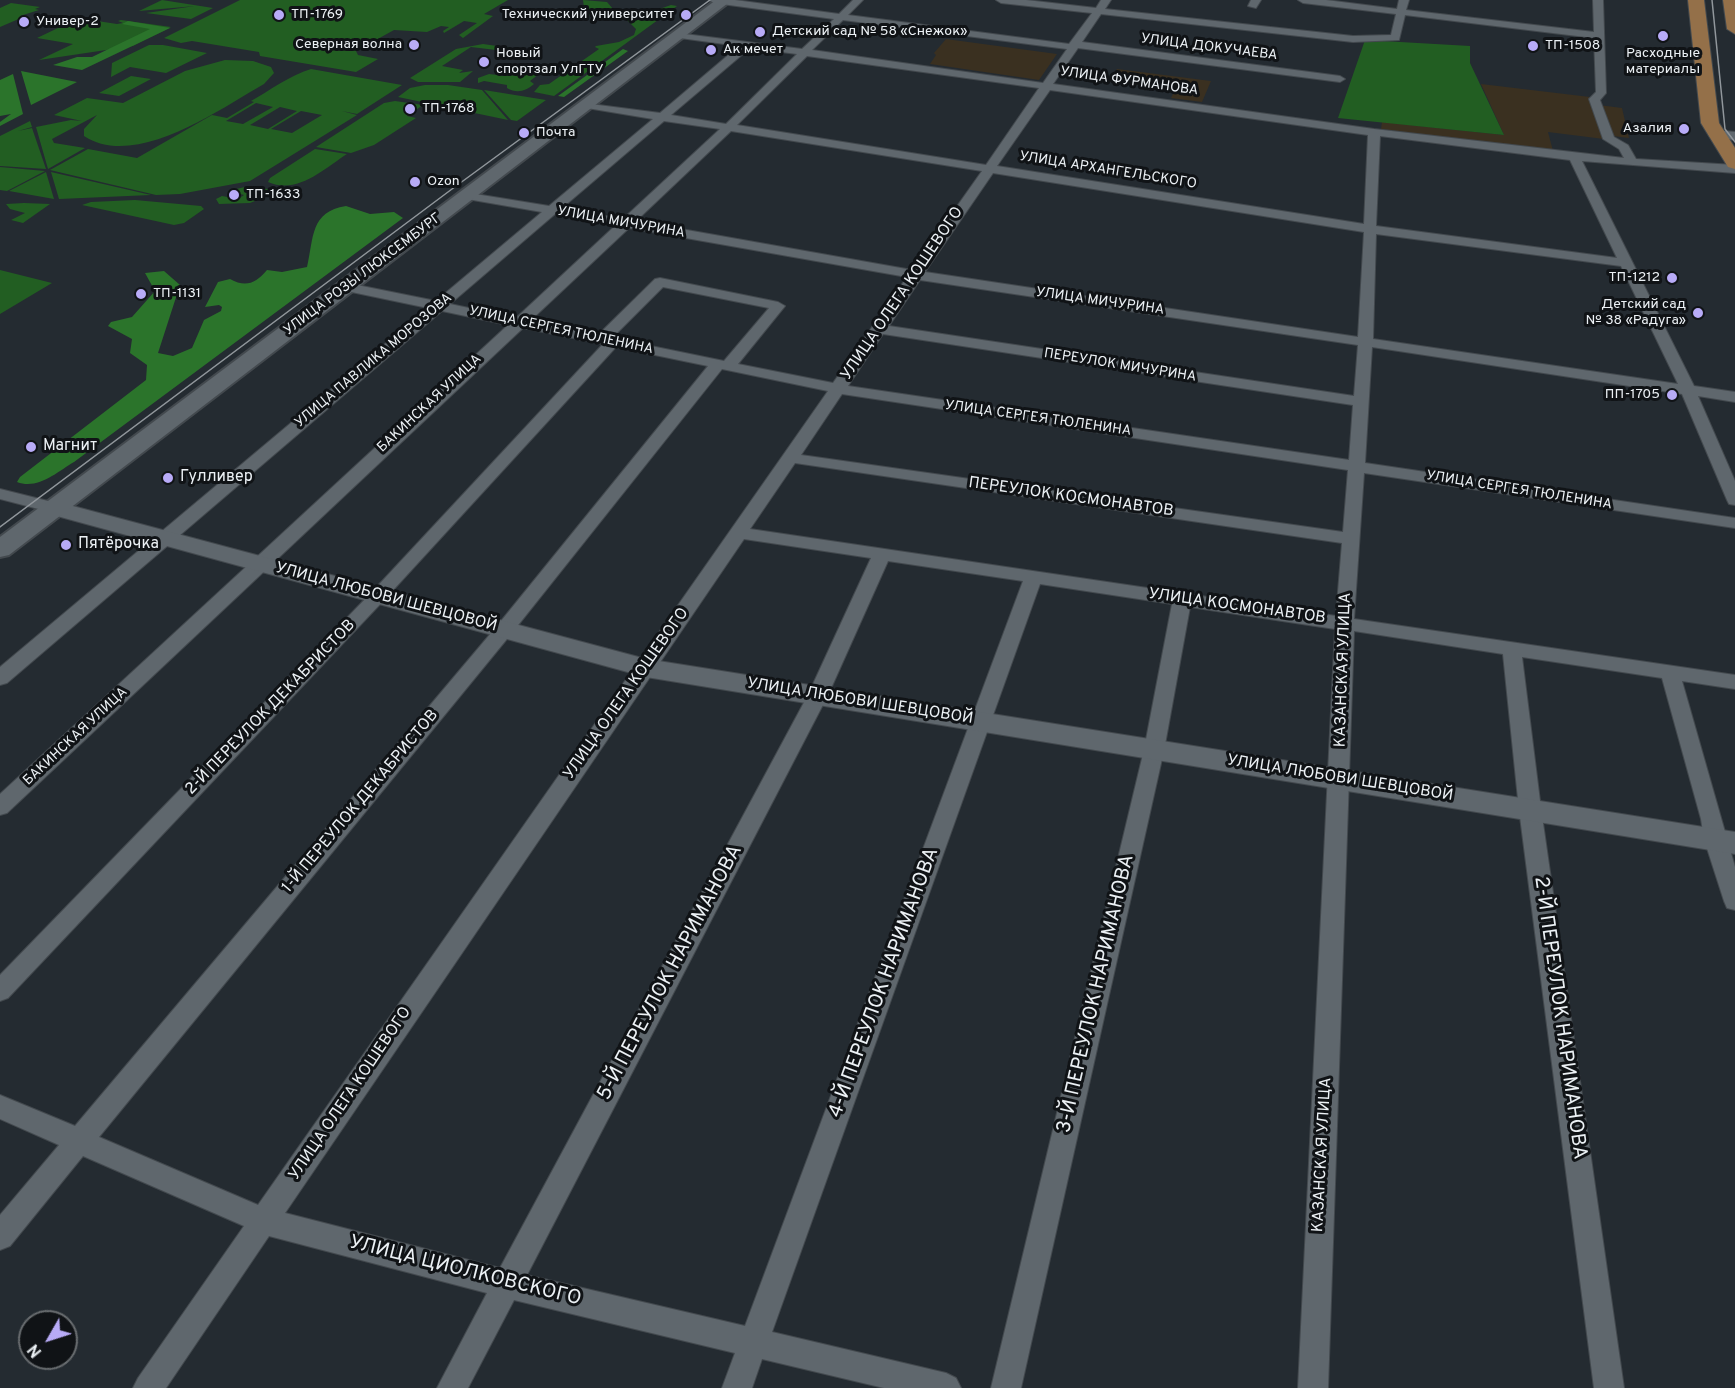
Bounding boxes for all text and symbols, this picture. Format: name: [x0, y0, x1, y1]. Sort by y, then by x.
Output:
place label: ТП-1769: [291, 7, 343, 23]
place label: Технический университет: [502, 7, 674, 23]
marker: ТП-1769: [272, 8, 286, 22]
marker: Технический университет: [679, 8, 693, 22]
place label: Универ-2: [36, 14, 99, 30]
marker: Универ-2: [17, 15, 31, 29]
place label: Детский сад № 58 «Снежок»: [772, 24, 967, 40]
marker: Детский сад № 58 «Снежок»: [753, 25, 767, 39]
marker: Расходные материалы: [1656, 29, 1670, 43]
street label: УЛИЦА ДОКУЧАЕВА: [1140, 31, 1278, 65]
place label: Северная волна: [295, 37, 402, 53]
marker: Северная волна: [407, 38, 421, 52]
place label: ТП-1508: [1545, 38, 1600, 54]
marker: ТП-1508: [1526, 39, 1540, 53]
place label: Ак мечет: [723, 42, 783, 58]
marker: Ак мечет: [704, 43, 718, 57]
place label: Новый спортзал УлГТУ: [496, 46, 604, 78]
place label: Расходные материалы: [1626, 46, 1700, 78]
marker: Новый спортзал УлГТУ: [477, 55, 491, 69]
street label: УЛИЦА ФУРМАНОВА: [1059, 64, 1199, 100]
place label: ТП-1768: [422, 101, 475, 117]
marker: ТП-1768: [403, 102, 417, 116]
place label: Азалия: [1623, 121, 1672, 137]
marker: Азалия: [1677, 122, 1691, 136]
place label: Почта: [536, 125, 575, 141]
marker: Почта: [517, 126, 531, 140]
street label: УЛИЦА АРХАНГЕЛЬСКОГО: [1018, 149, 1198, 193]
place label: Ozon: [427, 174, 460, 190]
marker: Ozon: [408, 175, 422, 189]
place label: ТП-1633: [246, 187, 300, 203]
marker: ТП-1633: [227, 188, 241, 202]
street label: УЛИЦА МИЧУРИНА: [556, 204, 686, 242]
street label: УЛИЦА ОЛЕГА КОШЕВОГО: [838, 204, 968, 384]
street label: УЛИЦА РОЗЫ ЛЮКСЕМБУРГ: [281, 210, 445, 340]
place label: ТП-1212: [1608, 270, 1660, 286]
marker: ТП-1212: [1665, 271, 1679, 285]
street label: УЛИЦА МИЧУРИНА: [1035, 285, 1165, 319]
place label: ТП-1131: [153, 286, 201, 302]
marker: ТП-1131: [134, 287, 148, 301]
street label: УЛИЦА ПАВЛИКА МОРОЗОВА: [292, 290, 456, 432]
place label: Детский сад № 38 «Радуга»: [1586, 297, 1686, 330]
street label: УЛИЦА СЕРГЕЯ ТЮЛЕНИНА: [467, 303, 655, 359]
marker: Детский сад № 38 «Радуга»: [1691, 306, 1705, 320]
street label: ПЕРЕУЛОК МИЧУРИНА: [1043, 346, 1197, 386]
street label: БАКИНСКАЯ УЛИЦА: [374, 351, 486, 457]
place label: ПП-1705: [1605, 387, 1660, 403]
marker: ПП-1705: [1665, 388, 1679, 402]
street label: УЛИЦА СЕРГЕЯ ТЮЛЕНИНА: [944, 398, 1132, 440]
place label: Магнит: [43, 437, 97, 457]
marker: Магнит: [24, 440, 38, 454]
place label: Гулливер: [180, 468, 253, 488]
street label: УЛИЦА СЕРГЕЯ ТЮЛЕНИНА: [1425, 468, 1613, 514]
marker: Гулливер: [161, 471, 175, 485]
street label: ПЕРЕУЛОК КОСМОНАВТОВ: [967, 474, 1175, 522]
place label: Пятёрочка: [78, 535, 159, 555]
marker: Пятёрочка: [59, 538, 73, 552]
street label: УЛИЦА ЛЮБОВИ ШЕВЦОВОЙ: [273, 559, 499, 637]
street label: УЛИЦА КОСМОНАВТОВ: [1147, 585, 1327, 629]
street label: КАЗАНСКАЯ УЛИЦА: [1332, 592, 1356, 748]
street label: УЛИЦА ОЛЕГА КОШЕВОГО: [560, 605, 694, 783]
street label: 2-Й ПЕРЕУЛОК ДЕКАБРИСТОВ: [182, 616, 360, 800]
street label: УЛИЦА ЛЮБОВИ ШЕВЦОВОЙ: [746, 675, 974, 729]
street label: БАКИНСКАЯ УЛИЦА: [20, 684, 132, 790]
street label: 1-Й ПЕРЕУЛОК ДЕКАБРИСТОВ: [279, 707, 443, 897]
street label: УЛИЦА ЛЮБОВИ ШЕВЦОВОЙ: [1226, 752, 1454, 806]
street label: 5-Й ПЕРЕУЛОК НАРИМАНОВА: [593, 841, 749, 1105]
street label: 4-Й ПЕРЕУЛОК НАРИМАНОВА: [825, 845, 945, 1121]
street label: 3-Й ПЕРЕУЛОК НАРИМАНОВА: [1053, 852, 1141, 1136]
street label: 2-Й ПЕРЕУЛОК НАРИМАНОВА: [1527, 875, 1591, 1161]
street label: УЛИЦА ОЛЕГА КОШЕВОГО: [286, 1004, 416, 1184]
street label: КАЗАНСКАЯ УЛИЦА: [1309, 1077, 1337, 1233]
street label: УЛИЦА ЦИОЛКОВСКОГО: [347, 1232, 583, 1312]
north arrow: [18, 1310, 78, 1370]
text: N: [24, 1339, 47, 1361]

